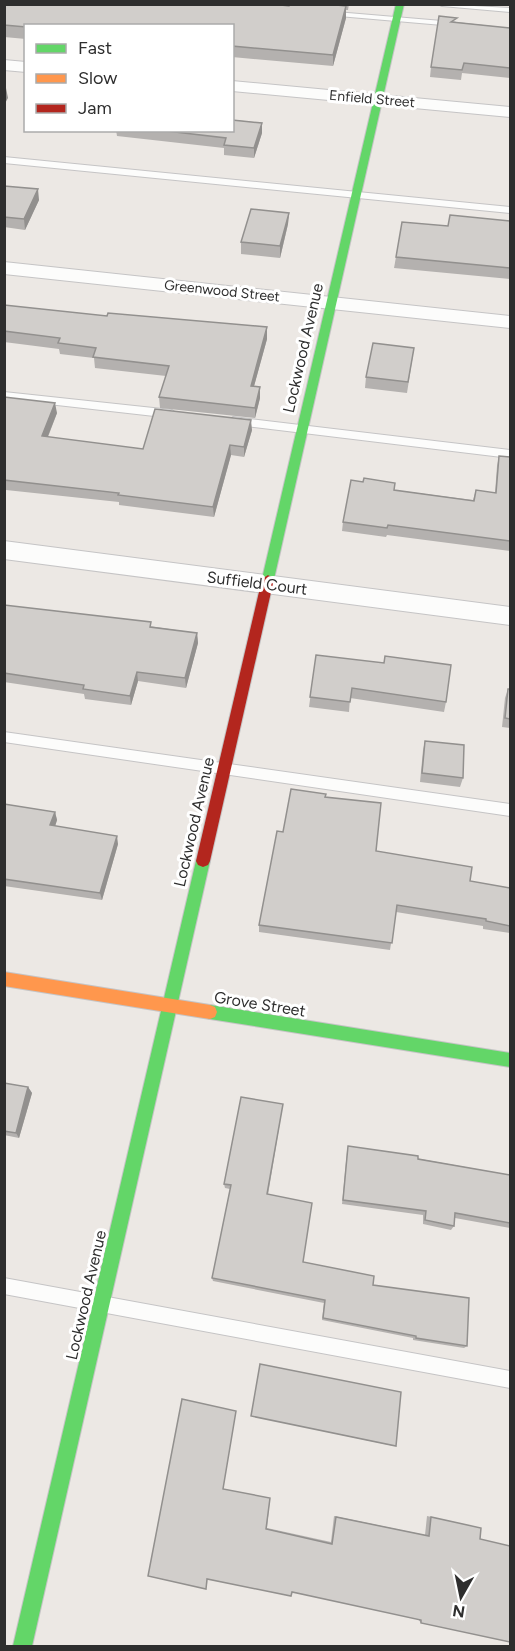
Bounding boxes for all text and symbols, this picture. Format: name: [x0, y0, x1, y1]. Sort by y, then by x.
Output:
legend: [24, 24, 234, 132]
text: Fast: [78, 37, 112, 59]
text: Slow: [78, 67, 117, 89]
street label: Enfield Street: [328, 87, 416, 111]
text: Jam: [78, 97, 112, 119]
street label: Greenwood Street: [163, 276, 281, 306]
street label: Lockwood Avenue: [279, 281, 327, 415]
street label: Suffield Court: [206, 567, 308, 599]
street label: Lockwood Avenue: [170, 755, 218, 889]
street label: Grove Street: [213, 987, 307, 1021]
street label: Lockwood Avenue: [62, 1228, 110, 1362]
north arrow: [431, 1567, 491, 1627]
text: N: [451, 1601, 466, 1622]

